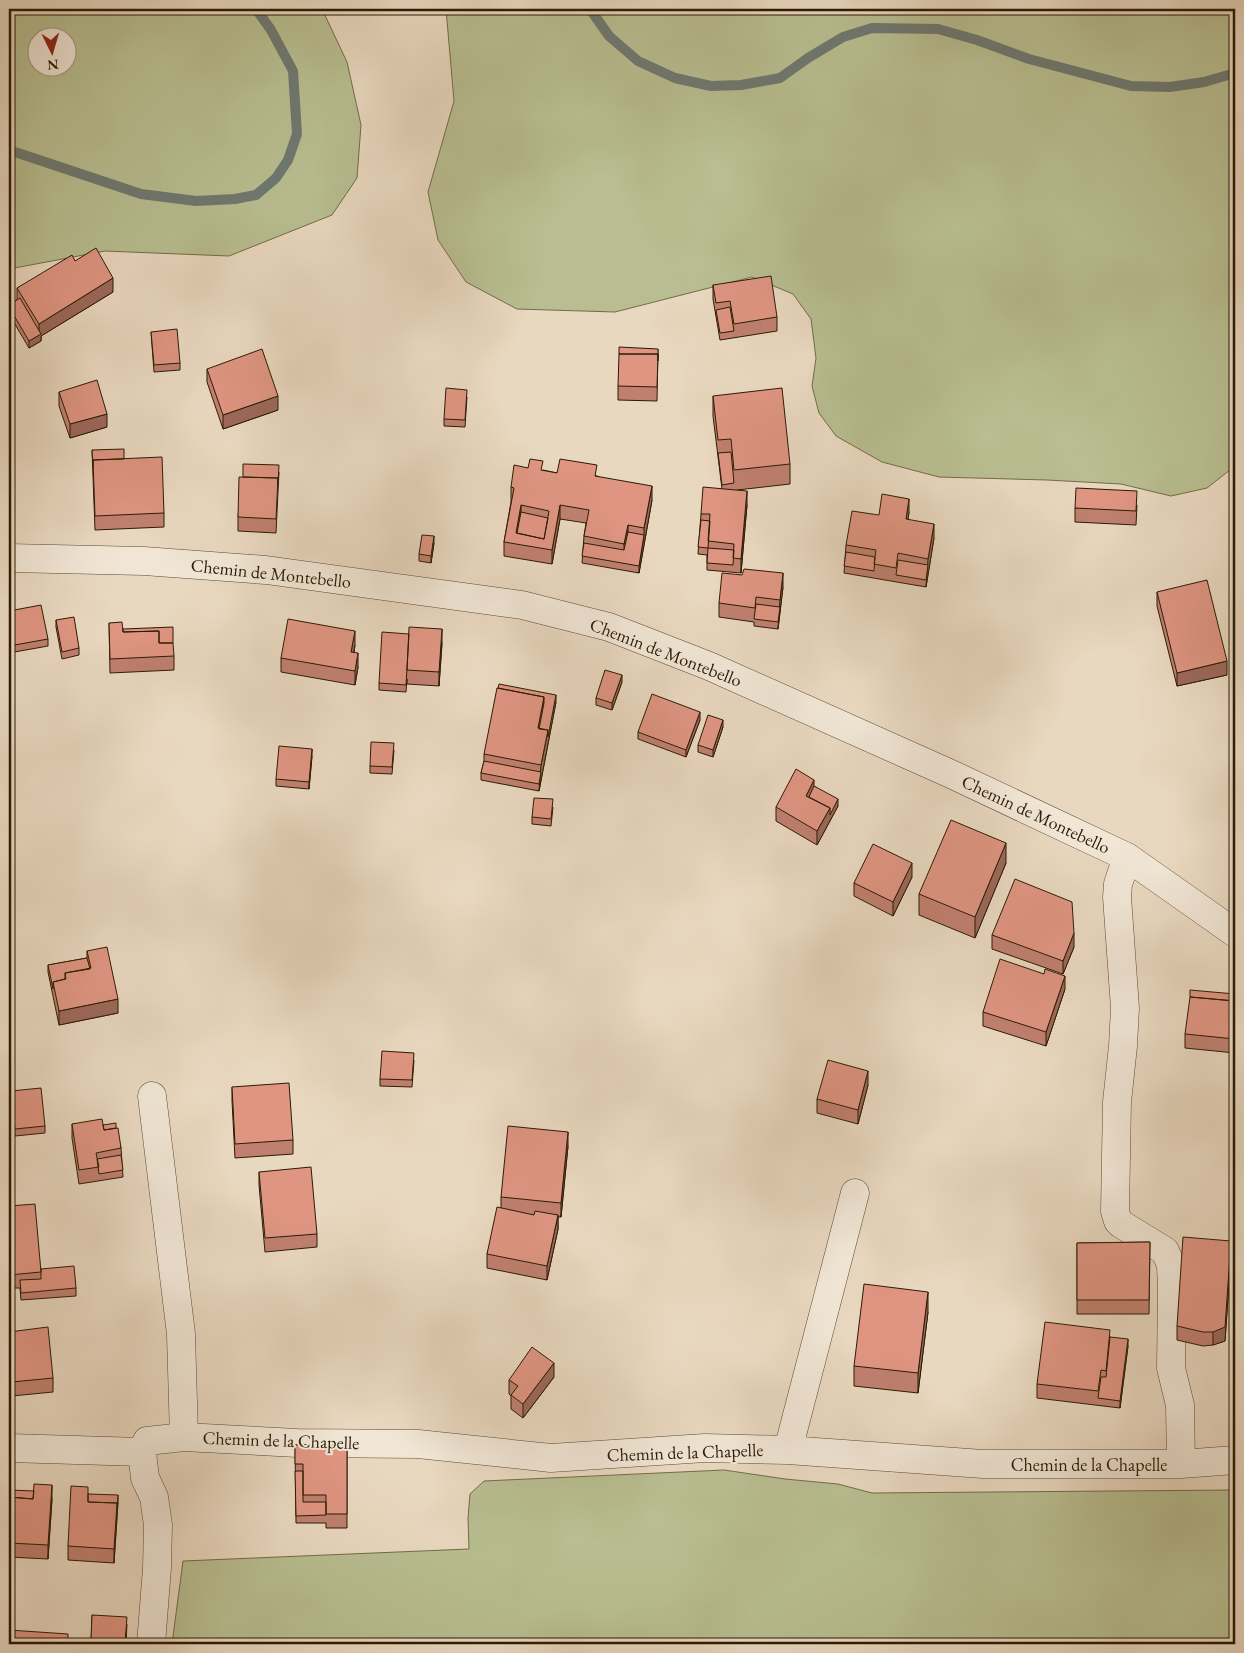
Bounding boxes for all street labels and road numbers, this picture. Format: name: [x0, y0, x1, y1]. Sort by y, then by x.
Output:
street label: Chemin de Montebello: [190, 553, 352, 593]
street label: Chemin de Montebello: [587, 612, 745, 692]
street label: Chemin de Montebello: [958, 770, 1114, 859]
street label: Chemin de la Chapelle: [202, 1426, 360, 1454]
street label: Chemin de la Chapelle: [606, 1438, 764, 1466]
street label: Chemin de la Chapelle: [1011, 1453, 1167, 1476]

